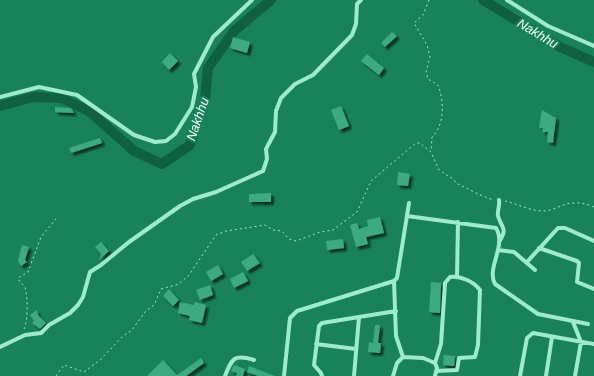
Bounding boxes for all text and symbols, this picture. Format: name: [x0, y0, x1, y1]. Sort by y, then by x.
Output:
water label: Nakhhu: [515, 15, 561, 51]
water label: Nakhhu: [183, 96, 212, 143]

